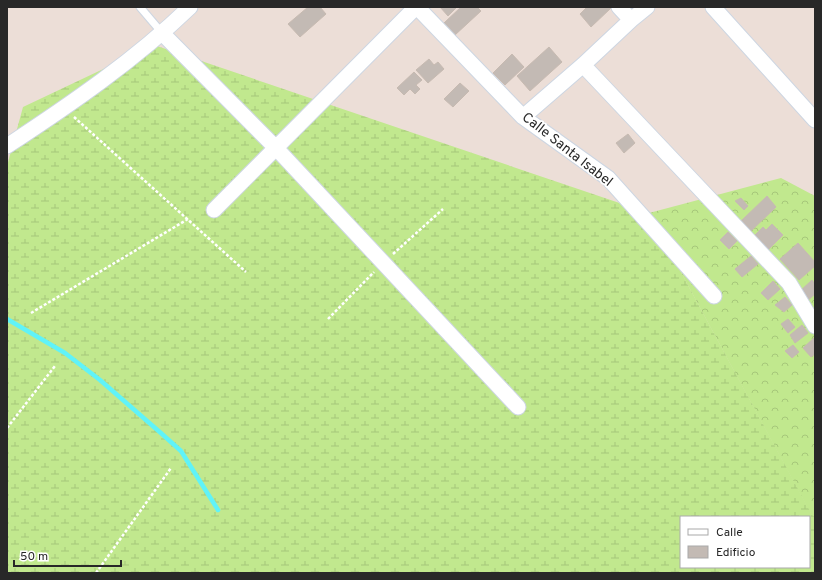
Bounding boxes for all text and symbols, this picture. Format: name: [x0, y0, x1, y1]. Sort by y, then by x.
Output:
street label: Calle Santa Isabel: [518, 109, 616, 191]
legend: [680, 516, 810, 568]
text: Calle: [716, 525, 743, 541]
scale bar: [14, 542, 121, 568]
text: Edificio: [716, 545, 756, 561]
text: 50 m: [20, 549, 48, 565]

